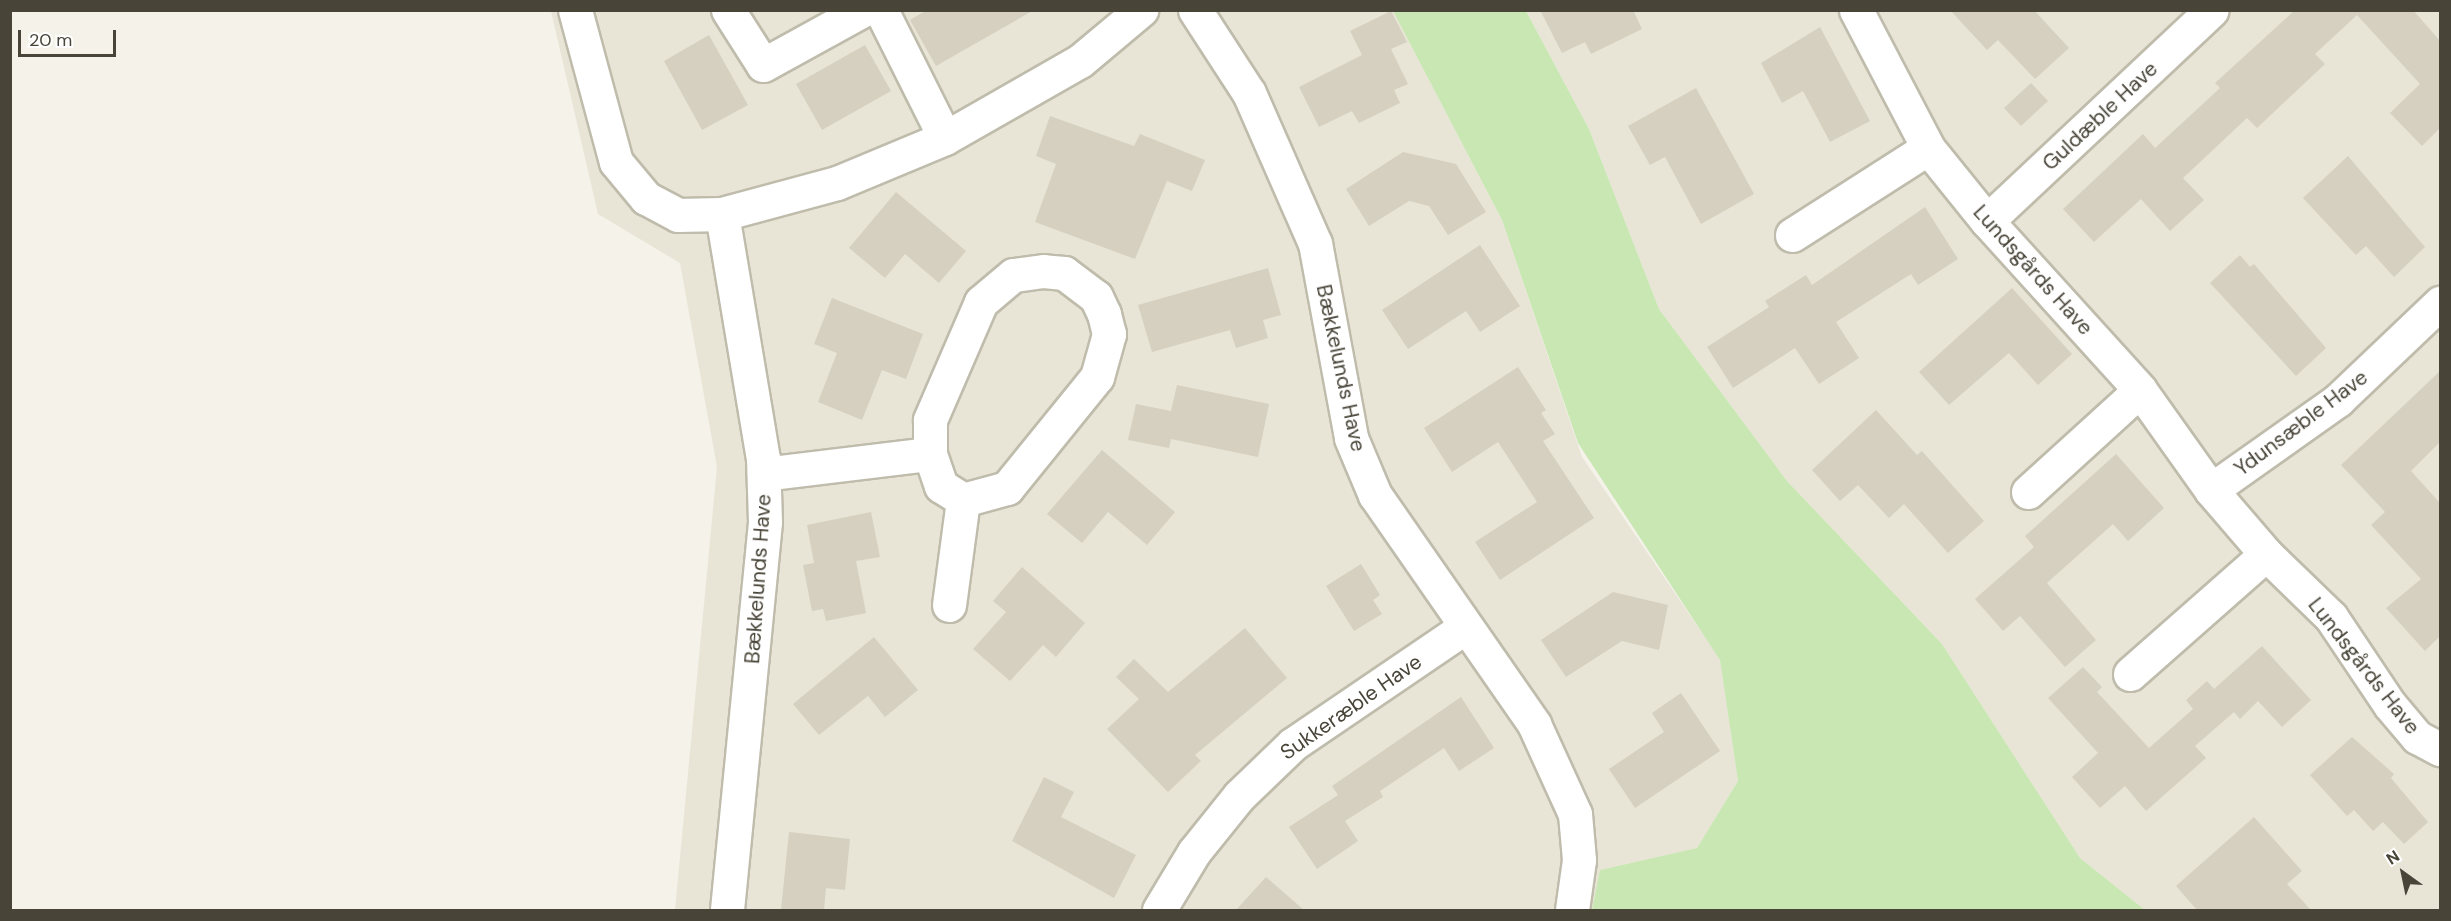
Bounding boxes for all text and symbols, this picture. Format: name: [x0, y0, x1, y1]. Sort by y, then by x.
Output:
scale bar: [21, 18, 118, 56]
text: 20 m: [29, 28, 72, 52]
street label: Guldæble Have: [2037, 56, 2163, 176]
street label: Lundsgårds Have: [1968, 200, 2098, 340]
street label: Bækkelunds Have: [1311, 282, 1371, 454]
street label: Ydunsæble Have: [2229, 365, 2373, 481]
street label: Bækkelunds Have: [739, 493, 777, 665]
street label: Lundsgårds Have: [2303, 593, 2425, 739]
street label: Sukkeræble Have: [1276, 649, 1426, 765]
north arrow: [2373, 843, 2433, 903]
text: N: [2382, 846, 2404, 869]

